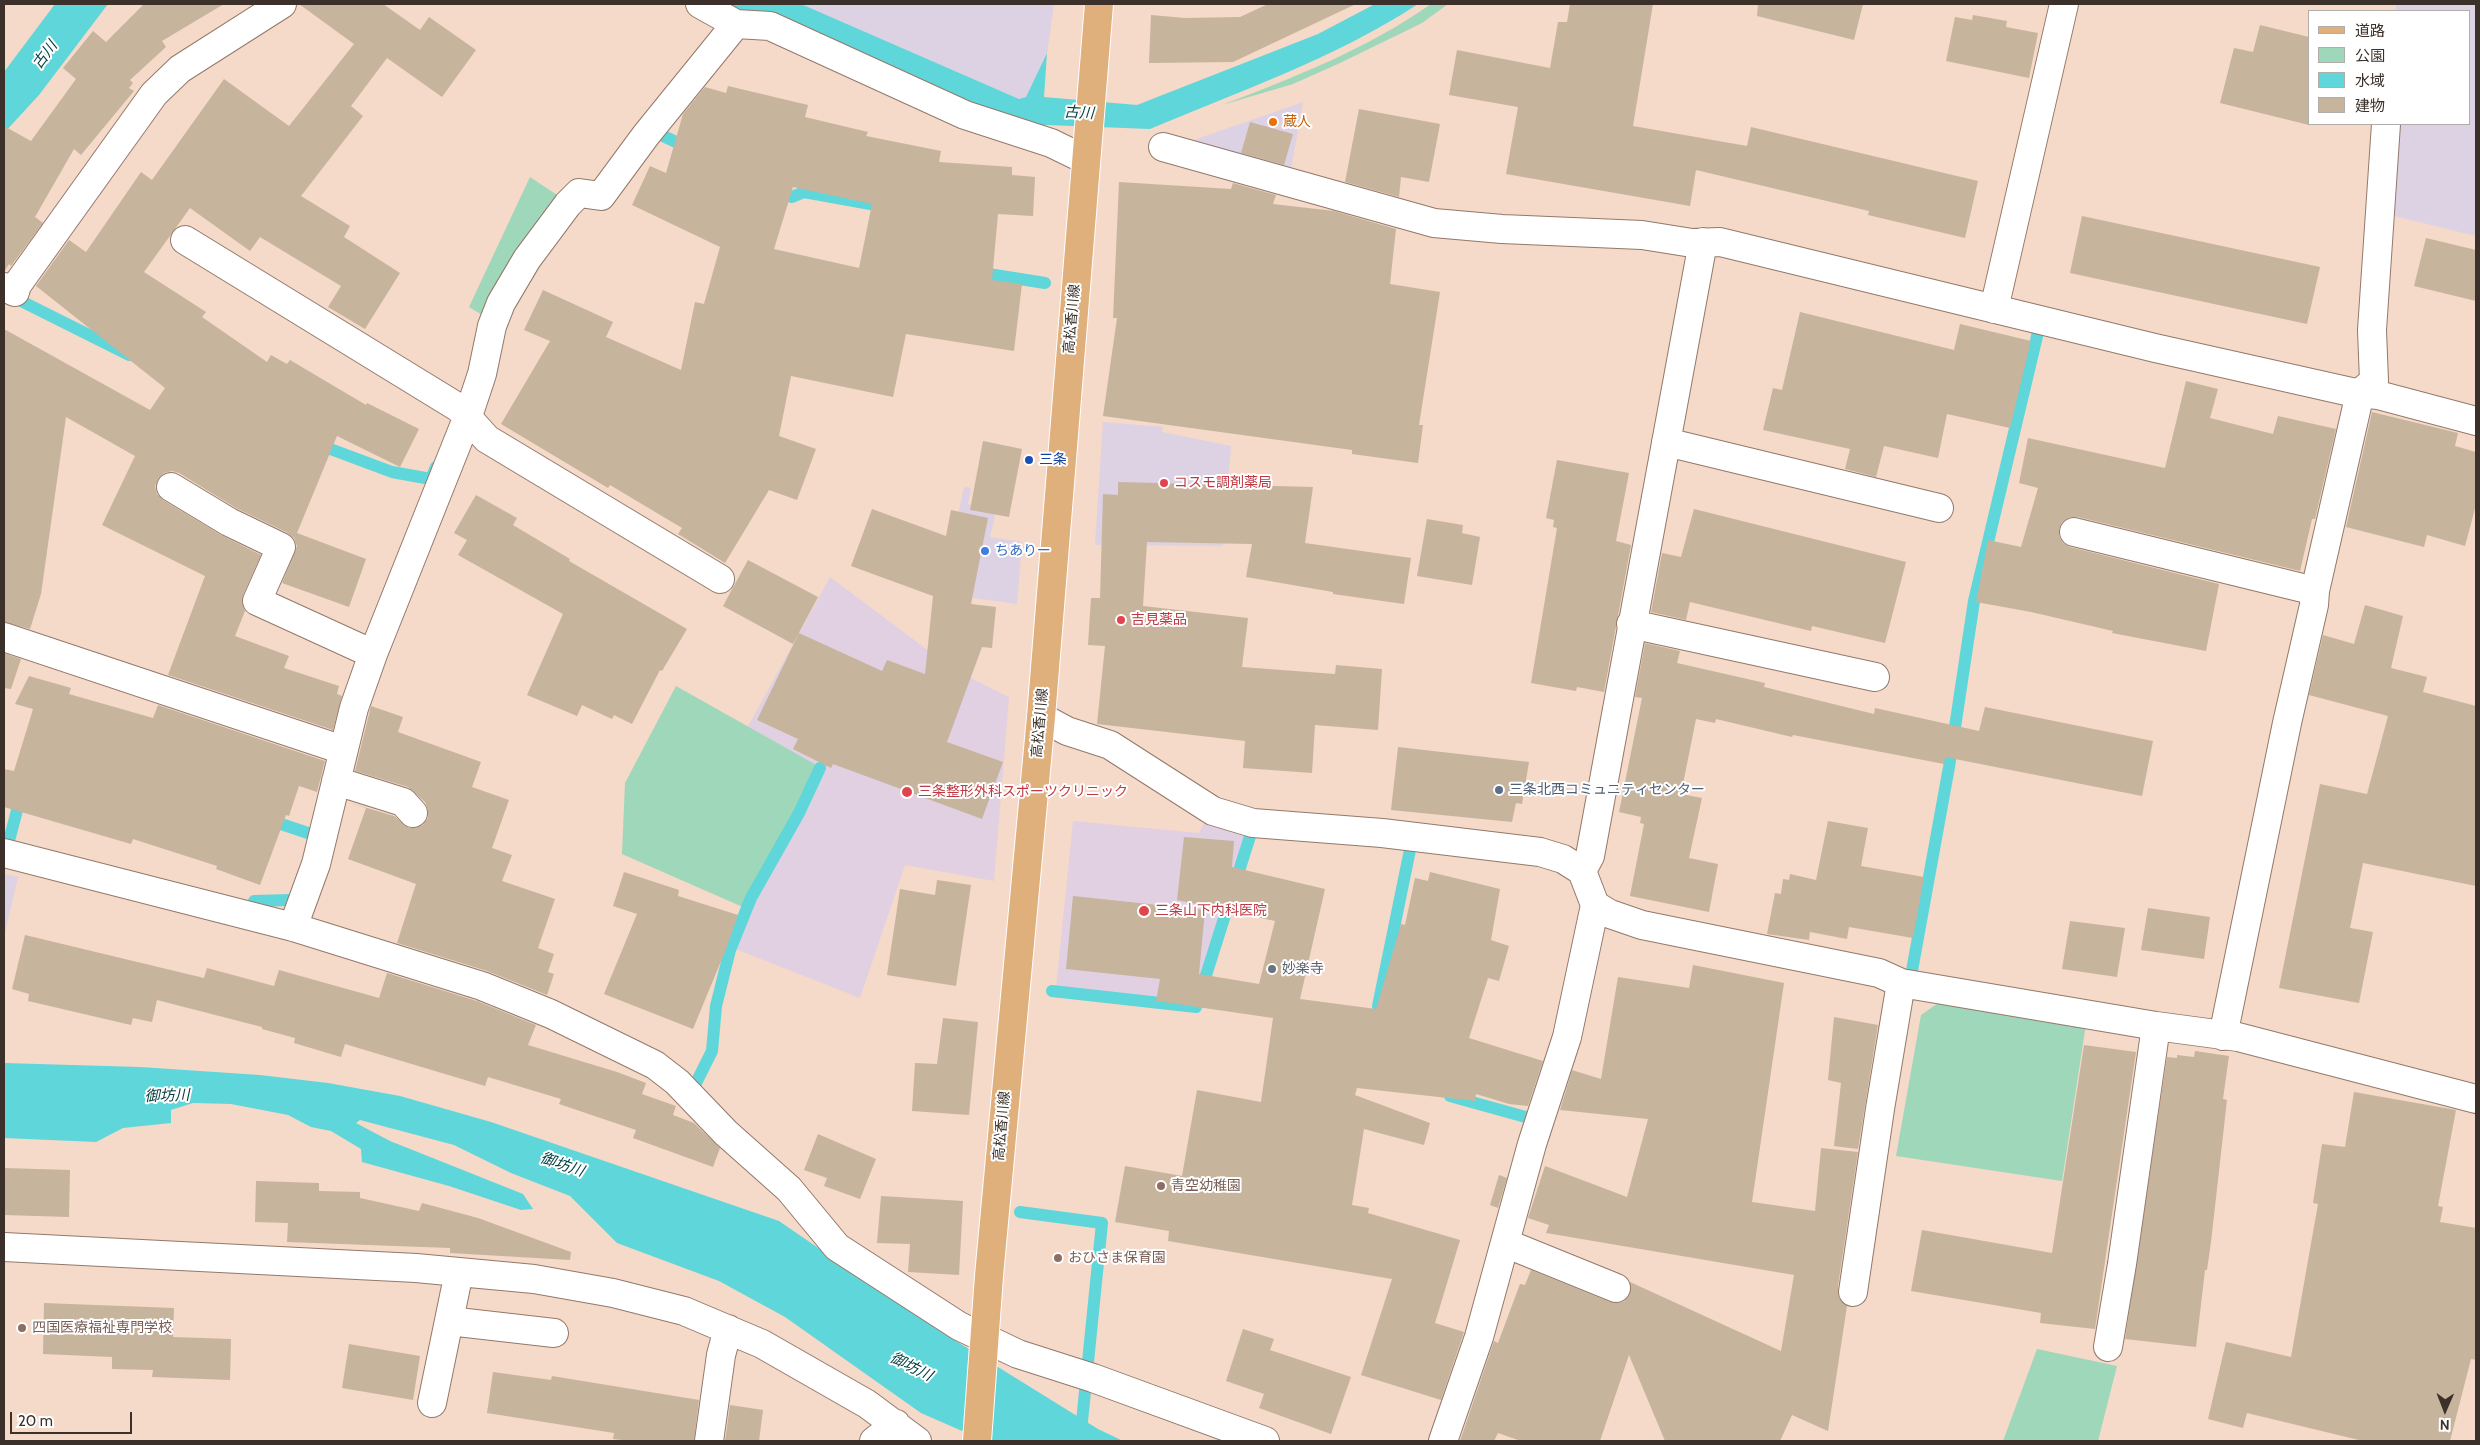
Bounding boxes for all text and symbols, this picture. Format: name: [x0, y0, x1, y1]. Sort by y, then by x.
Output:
legend: [2308, 10, 2470, 125]
text: 道路: [2355, 22, 2385, 40]
water label: 古川: [29, 38, 61, 72]
text: 公園: [2355, 47, 2385, 65]
text: 水域: [2355, 72, 2385, 90]
text: 建物: [2355, 97, 2385, 115]
water label: 古川: [1064, 103, 1094, 123]
place label: 蔵人: [1283, 114, 1311, 130]
marker: 蔵人: [1267, 116, 1279, 128]
street label: 高松香川線: [1061, 283, 1083, 355]
place label: 三条: [1039, 452, 1067, 468]
marker: 三条: [1023, 454, 1035, 466]
place label: コスモ調剤薬局: [1174, 475, 1272, 491]
marker: コスモ調剤薬局: [1158, 477, 1170, 489]
place label: ちありー: [995, 543, 1051, 559]
marker: ちありー: [979, 545, 991, 557]
place label: 吉見薬品: [1131, 612, 1187, 628]
marker: 吉見薬品: [1115, 614, 1127, 626]
street label: 高松香川線: [1029, 687, 1051, 759]
place label: 三条北西コミュニティセンター: [1509, 782, 1705, 798]
place label: 三条整形外科スポーツクリニック: [918, 784, 1128, 800]
marker: 三条北西コミュニティセンター: [1493, 784, 1505, 796]
marker: 三条整形外科スポーツクリニック: [900, 785, 914, 799]
place label: 三条山下内科医院: [1155, 903, 1267, 919]
marker: 三条山下内科医院: [1137, 904, 1151, 918]
place label: 妙楽寺: [1282, 961, 1324, 977]
marker: 妙楽寺: [1266, 963, 1278, 975]
water label: 御坊川: [144, 1086, 190, 1106]
street label: 高松香川線: [991, 1090, 1013, 1162]
water label: 御坊川: [538, 1149, 586, 1181]
place label: 青空幼稚園: [1171, 1178, 1241, 1194]
marker: 青空幼稚園: [1155, 1180, 1167, 1192]
place label: おひさま保育園: [1068, 1250, 1166, 1266]
marker: おひさま保育園: [1052, 1252, 1064, 1264]
place label: 四国医療福祉専門学校: [32, 1320, 172, 1336]
marker: 四国医療福祉専門学校: [16, 1322, 28, 1334]
water label: 御坊川: [887, 1349, 935, 1385]
north arrow: [2420, 1385, 2470, 1435]
scale bar: [12, 1402, 135, 1434]
text: 20 m: [18, 1412, 53, 1430]
text: N: [2440, 1416, 2450, 1434]

